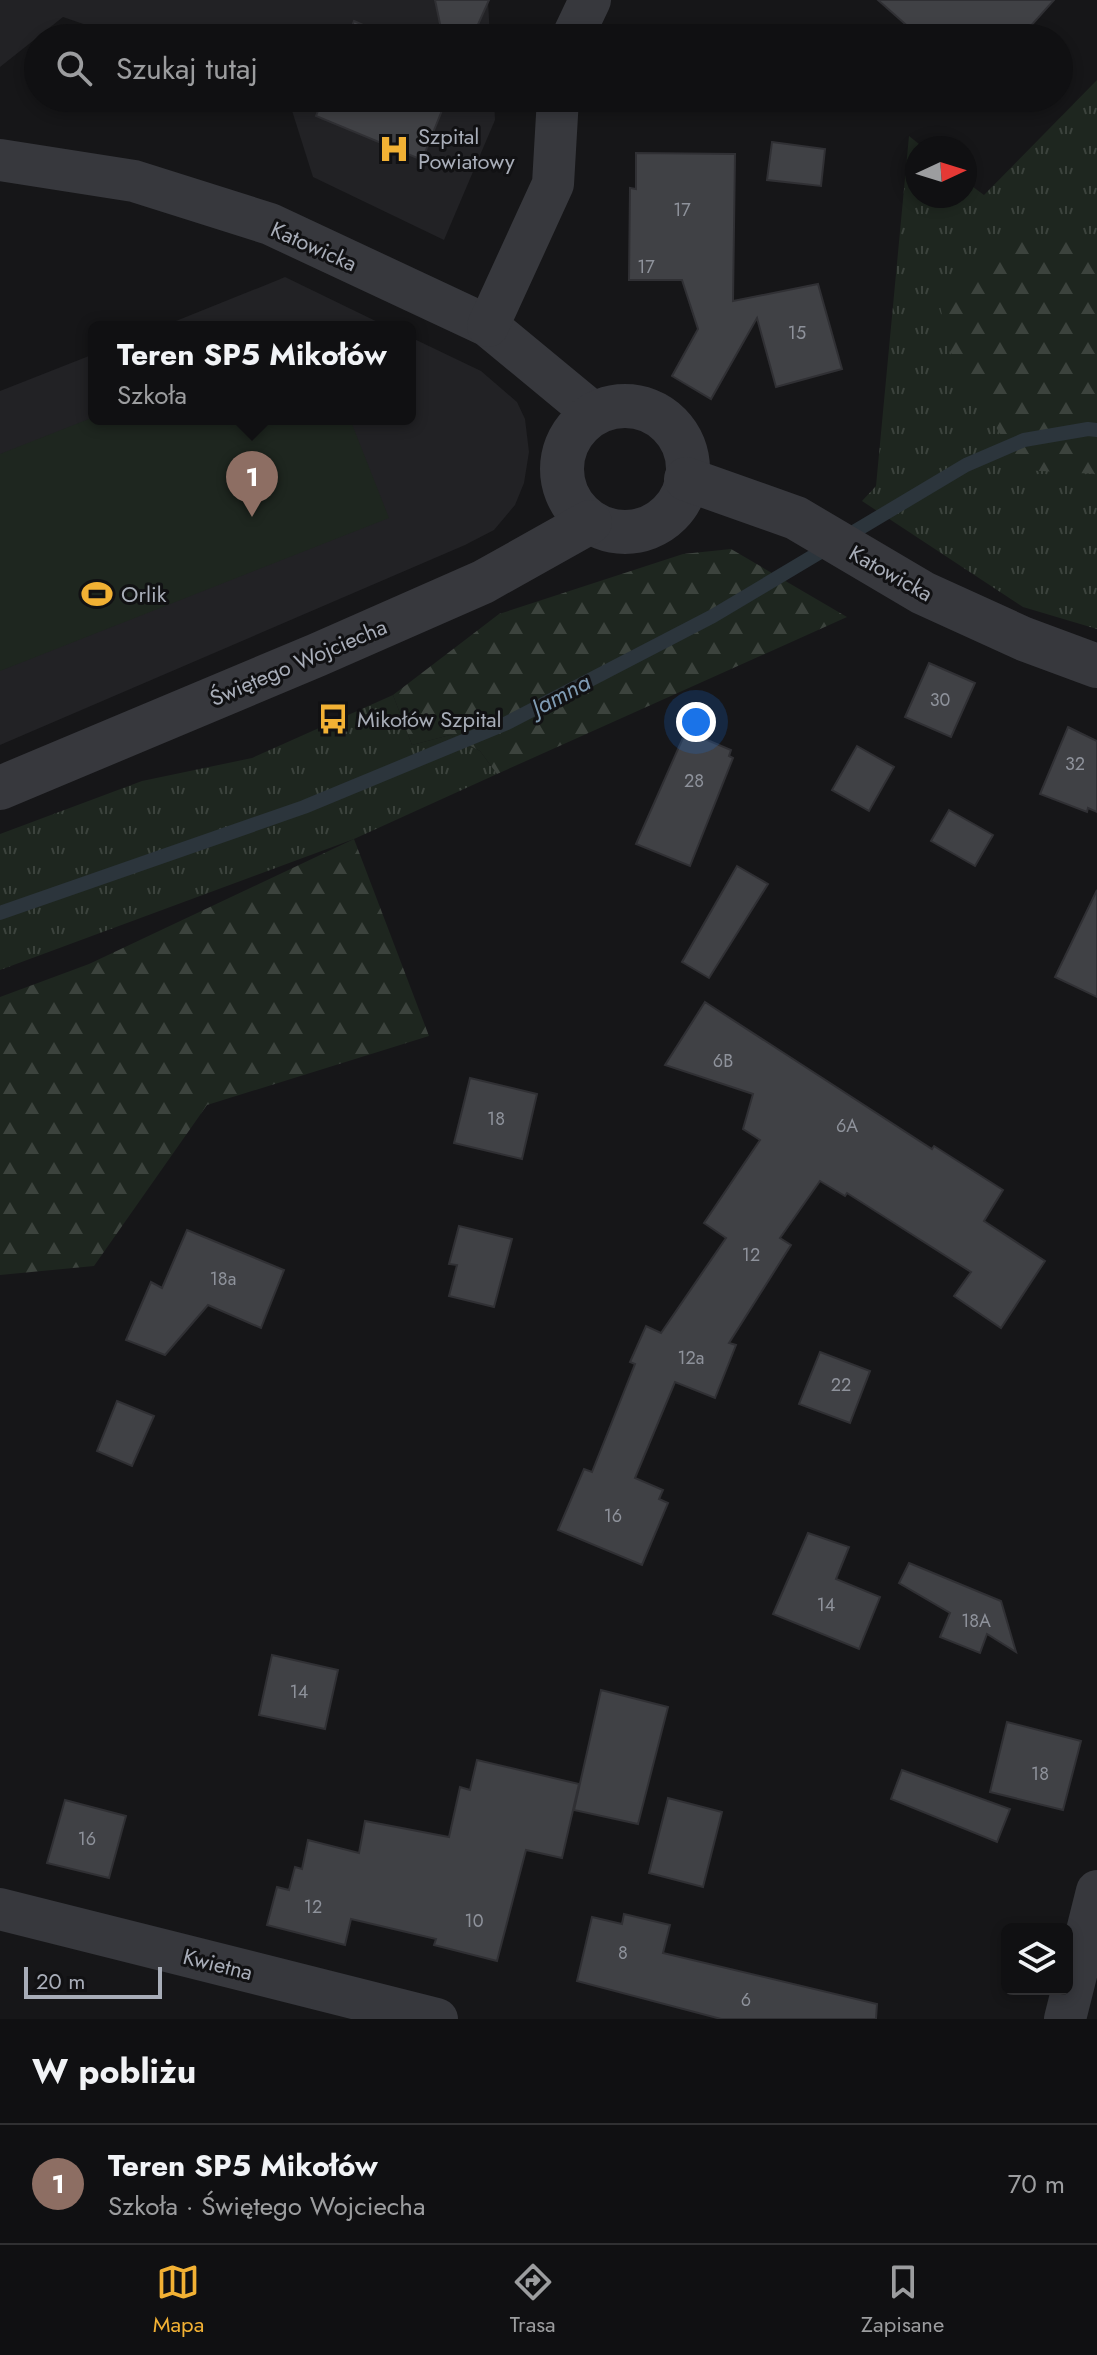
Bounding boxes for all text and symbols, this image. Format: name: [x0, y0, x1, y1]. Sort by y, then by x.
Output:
search box: [24, 24, 1073, 112]
icon: search: [52, 46, 96, 90]
text: Szukaj tutaj: [116, 47, 258, 90]
place label: Szpital Powiatowy: [418, 120, 515, 177]
hospital icon: Szpital Powiatowy: [377, 132, 411, 166]
north arrow: [905, 136, 977, 208]
house number: 17: [673, 197, 691, 223]
street label: Katowicka: [266, 213, 362, 279]
house number: 17: [637, 254, 655, 280]
house number: 15: [788, 320, 806, 346]
popup: [88, 321, 416, 425]
text: Teren SP5 Mikołów: [117, 333, 387, 376]
text: Szkoła: [117, 376, 187, 414]
pin: 1: [226, 451, 278, 517]
street label: Katowicka: [843, 537, 939, 609]
sports icon: Orlik: [80, 577, 114, 611]
place label: Orlik: [121, 578, 167, 610]
street label: Świętego Wojciecha: [204, 610, 392, 714]
water label: Jamna: [521, 664, 597, 727]
house number: 30: [930, 687, 951, 713]
bus stop icon: Mikołów Szpital: [316, 702, 350, 736]
your location: [676, 702, 716, 742]
place label: Mikołów Szpital: [357, 703, 502, 735]
house number: 32: [1065, 751, 1085, 777]
house number: 28: [684, 768, 704, 794]
house number: 6B: [713, 1048, 733, 1074]
house number: 18: [487, 1106, 505, 1132]
house number: 6A: [836, 1113, 858, 1139]
house number: 12: [742, 1242, 760, 1268]
house number: 18a: [210, 1266, 236, 1292]
house number: 12a: [678, 1345, 705, 1371]
house number: 22: [831, 1372, 851, 1398]
house number: 16: [604, 1503, 622, 1529]
house number: 14: [817, 1592, 835, 1618]
house number: 18A: [961, 1608, 991, 1634]
house number: 14: [290, 1679, 308, 1705]
house number: 18: [1031, 1761, 1049, 1787]
house number: 16: [78, 1826, 96, 1852]
house number: 12: [304, 1894, 322, 1920]
house number: 10: [465, 1908, 484, 1934]
map controls: [1001, 1923, 1073, 1995]
button: layers: [1001, 1923, 1073, 1995]
street label: Kwietna: [180, 1940, 256, 1988]
house number: 8: [618, 1940, 628, 1966]
scale bar: [24, 1963, 162, 1999]
text: 20 m: [36, 1965, 85, 1997]
house number: 6: [741, 1987, 751, 2013]
text: W pobliżu: [32, 2047, 196, 2096]
text: Teren SP5 Mikołów: [108, 2144, 378, 2187]
text: 1: [51, 2165, 65, 2203]
text: 70 m: [1008, 2165, 1065, 2203]
text: Szkoła · Świętego Wojciecha: [108, 2187, 425, 2225]
tab: Mapa: [153, 2260, 204, 2340]
tab: Trasa: [510, 2260, 556, 2340]
tab: Zapisane: [861, 2260, 944, 2340]

